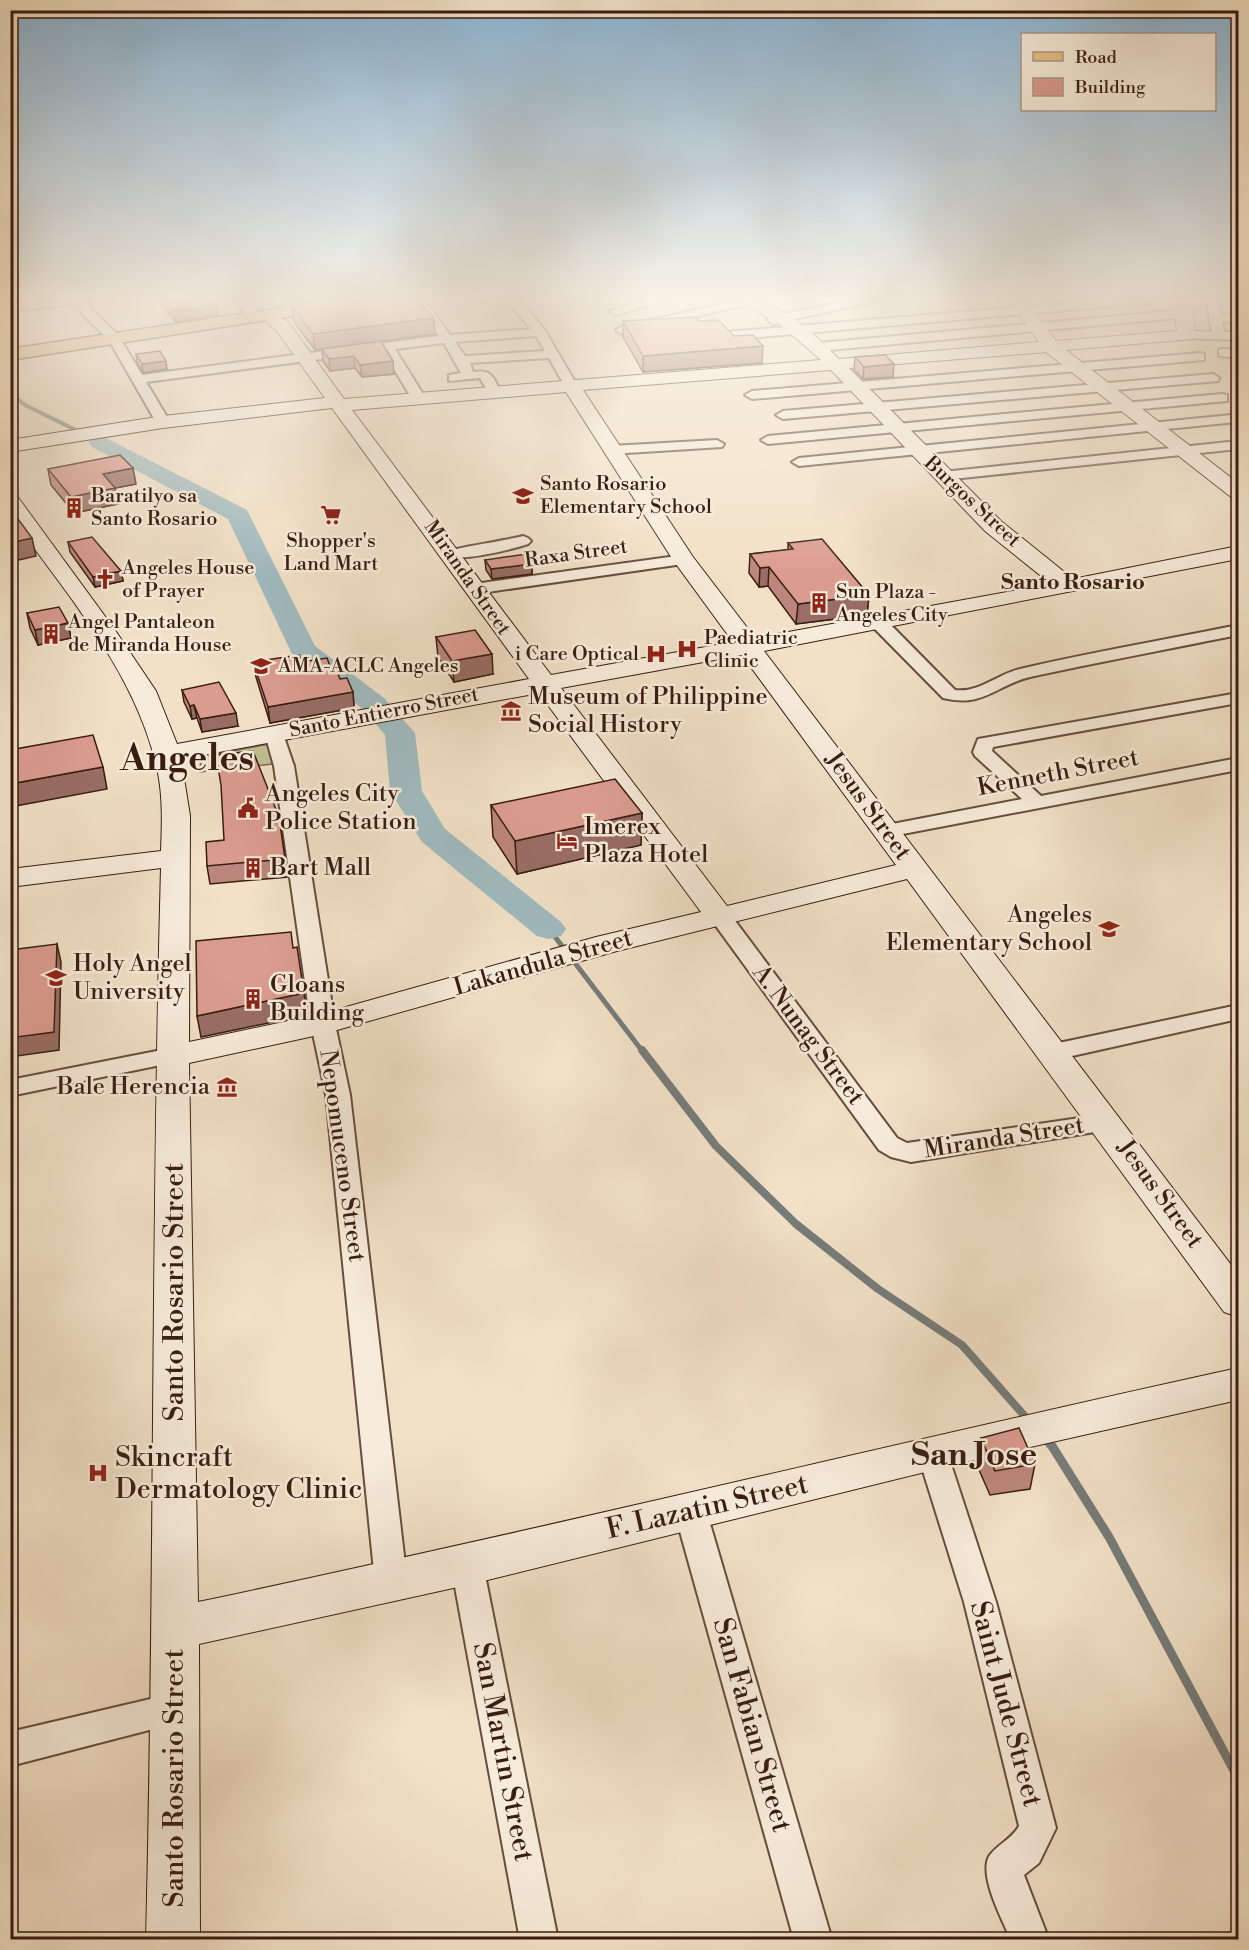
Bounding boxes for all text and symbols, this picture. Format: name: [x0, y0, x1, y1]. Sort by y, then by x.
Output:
legend: [1021, 33, 1216, 111]
text: Road: [1075, 46, 1118, 69]
text: Building: [1074, 76, 1146, 99]
street label: Burgos Street: [918, 450, 1025, 553]
place label: Santo Rosario Elementary School: [540, 472, 712, 520]
place label: Baratilyo sa Santo Rosario: [90, 484, 217, 532]
school or university icon: Santo Rosario Elementary School: [511, 484, 535, 508]
building icon: Baratilyo sa Santo Rosario: [62, 496, 86, 520]
supermarket icon: Shopper's Land Mart: [319, 503, 343, 527]
street label: Miranda Street: [418, 516, 516, 640]
place label: Shopper's Land Mart: [284, 529, 378, 577]
street label: Raxa Street: [523, 534, 629, 574]
place label: Angeles House of Prayer: [121, 556, 254, 604]
church icon: Angeles House of Prayer: [93, 567, 117, 591]
district label: Santo Rosario: [1001, 569, 1145, 596]
place label: Sun Plaza - Angeles City: [835, 580, 948, 628]
building icon: Sun Plaza - Angeles City: [807, 591, 831, 615]
place label: Angel Pantaleon de Miranda House: [67, 610, 232, 658]
building icon: Angel Pantaleon de Miranda House: [39, 622, 63, 646]
place label: Paediatric Clinic: [704, 626, 798, 674]
hospital icon: Paediatric Clinic: [675, 637, 699, 661]
place label: i Care Optical: [515, 642, 639, 667]
hospital icon: i Care Optical: [644, 642, 668, 666]
school or university icon: AMA-ACLC Angeles: [249, 654, 273, 678]
place label: AMA-ACLC Angeles: [277, 654, 459, 679]
street label: Santo Entierro Street: [287, 682, 481, 744]
place label: Museum of Philippine Social History: [528, 682, 768, 740]
museum icon: Museum of Philippine Social History: [499, 699, 523, 723]
district label: Angeles: [119, 737, 254, 782]
street label: Kenneth Street: [975, 743, 1142, 803]
street label: Jesus Street: [818, 745, 918, 867]
place label: Angeles City Police Station: [264, 779, 417, 837]
public building icon: Angeles City Police Station: [236, 796, 260, 820]
place label: Imerex Plaza Hotel: [584, 812, 708, 870]
hotel icon: Imerex Plaza Hotel: [555, 829, 579, 853]
place label: Bart Mall: [269, 853, 371, 883]
building icon: Bart Mall: [241, 856, 265, 880]
place label: Angeles Elementary School: [886, 900, 1092, 958]
school or university icon: Angeles Elementary School: [1097, 917, 1121, 941]
street label: Lakandula Street: [450, 923, 636, 1003]
place label: Holy Angel University: [73, 949, 192, 1007]
street label: A. Nunag Street: [745, 958, 871, 1111]
school or university icon: Holy Angel University: [44, 966, 68, 990]
place label: Gloans Building: [269, 970, 364, 1028]
building icon: Gloans Building: [241, 987, 265, 1011]
street label: Nepomuceno Street: [312, 1048, 372, 1264]
place label: Bale Herencia: [56, 1072, 211, 1102]
museum icon: Bale Herencia: [215, 1075, 239, 1099]
street label: Miranda Street: [922, 1110, 1087, 1165]
street label: Jesus Street: [1110, 1133, 1210, 1255]
street label: Santo Rosario Street: [157, 1163, 192, 1421]
district label: San Jose: [911, 1435, 1037, 1476]
place label: Skincraft Dermatology Clinic: [115, 1440, 362, 1507]
hospital icon: Skincraft Dermatology Clinic: [86, 1461, 110, 1485]
street label: F. Lazatin Street: [603, 1467, 812, 1547]
street label: Saint Jude Street: [962, 1597, 1050, 1811]
street label: San Fabian Street: [705, 1614, 799, 1836]
street label: San Martin Street: [465, 1640, 541, 1864]
street label: Santo Rosario Street: [157, 1649, 192, 1907]

